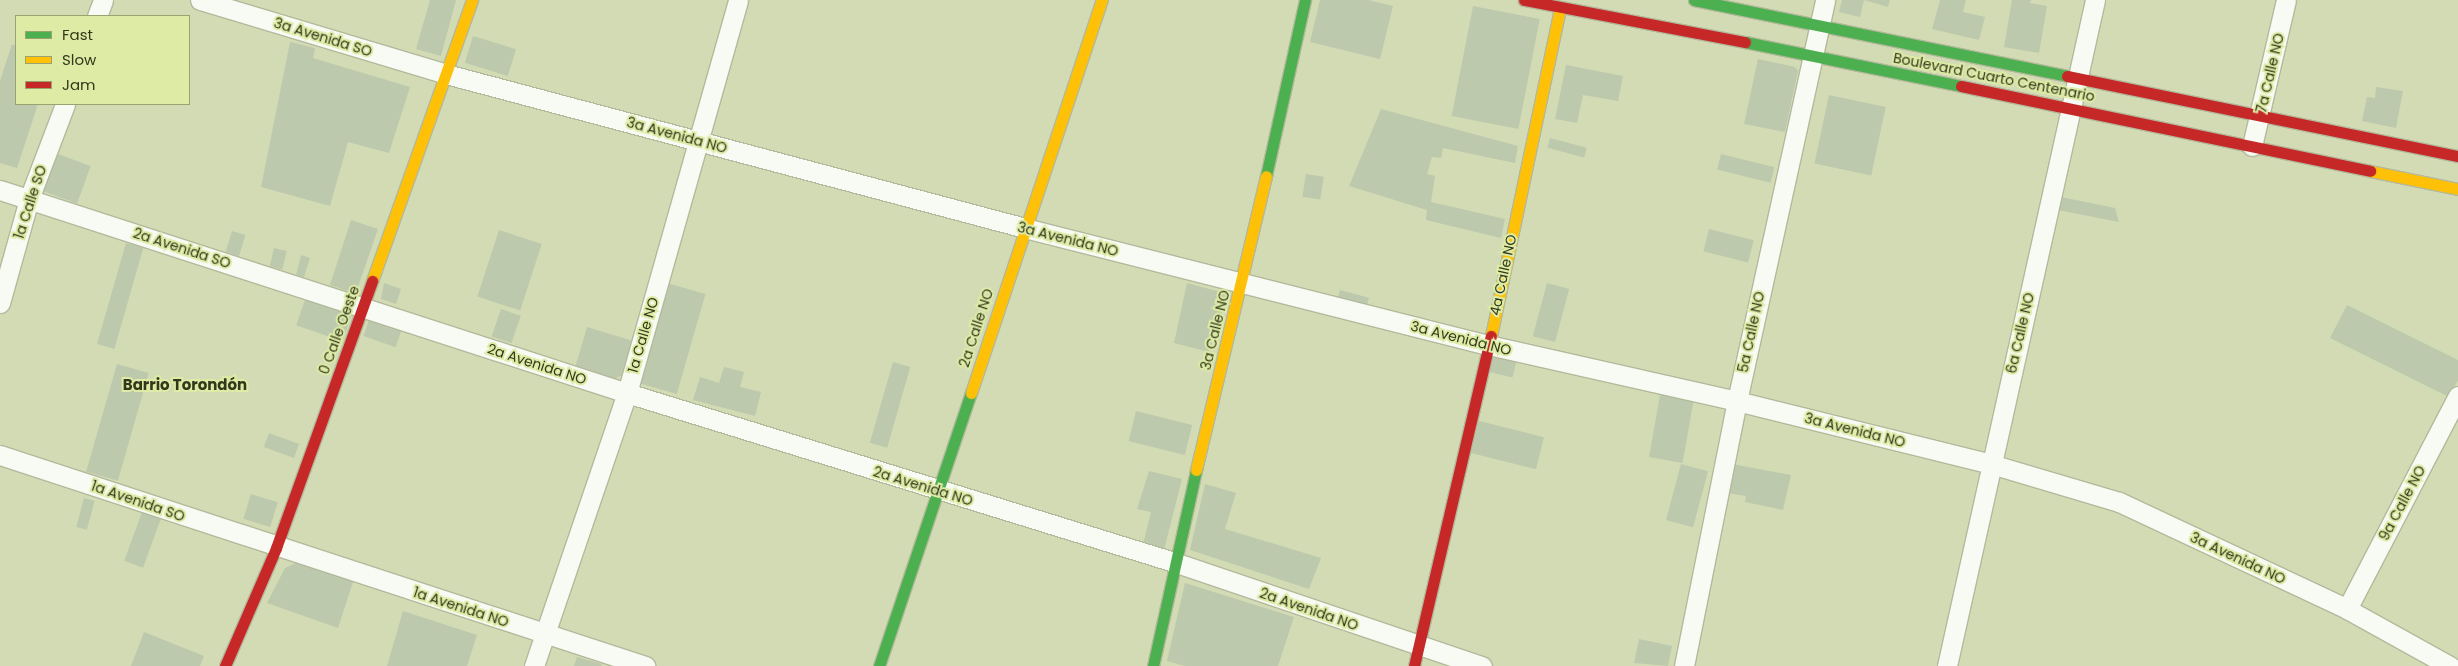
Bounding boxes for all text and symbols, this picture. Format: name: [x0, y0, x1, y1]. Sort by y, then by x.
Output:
street label: 3a Avenida SO: [272, 14, 374, 60]
legend: [15, 15, 190, 105]
text: Fast: [62, 24, 93, 45]
street label: 7a Calle NO: [2253, 32, 2287, 114]
text: Slow: [62, 49, 96, 70]
street label: Boulevard Cuarto Centenario: [1892, 49, 2096, 105]
text: Jam: [62, 74, 96, 95]
street label: 3a Avenida NO: [625, 114, 729, 156]
street label: 1a Calle SO: [10, 163, 50, 241]
street label: 3a Avenida NO: [1016, 218, 1120, 260]
street label: 2a Avenida SO: [131, 224, 233, 272]
street label: 4a Calle NO: [1486, 233, 1520, 317]
street label: 0 Calle Oeste: [315, 283, 363, 377]
street label: 2a Calle NO: [955, 287, 997, 369]
street label: 3a Calle NO: [1197, 288, 1233, 372]
street label: 5a Calle NO: [1734, 290, 1768, 374]
street label: 6a Calle NO: [2003, 291, 2037, 375]
street label: 1a Calle NO: [624, 295, 662, 375]
street label: 3a Avenida NO: [1409, 317, 1513, 359]
street label: 2a Avenida NO: [485, 340, 589, 388]
district label: Barrio Torondón: [123, 376, 247, 394]
street label: 3a Avenida NO: [1803, 409, 1907, 451]
street label: 2a Avenida NO: [871, 463, 975, 509]
street label: 9a Calle NO: [2375, 463, 2429, 543]
street label: 1a Avenida SO: [89, 477, 187, 525]
street label: 3a Avenida NO: [2188, 529, 2288, 587]
street label: 1a Avenida NO: [411, 584, 511, 630]
street label: 2a Avenida NO: [1258, 584, 1360, 634]

